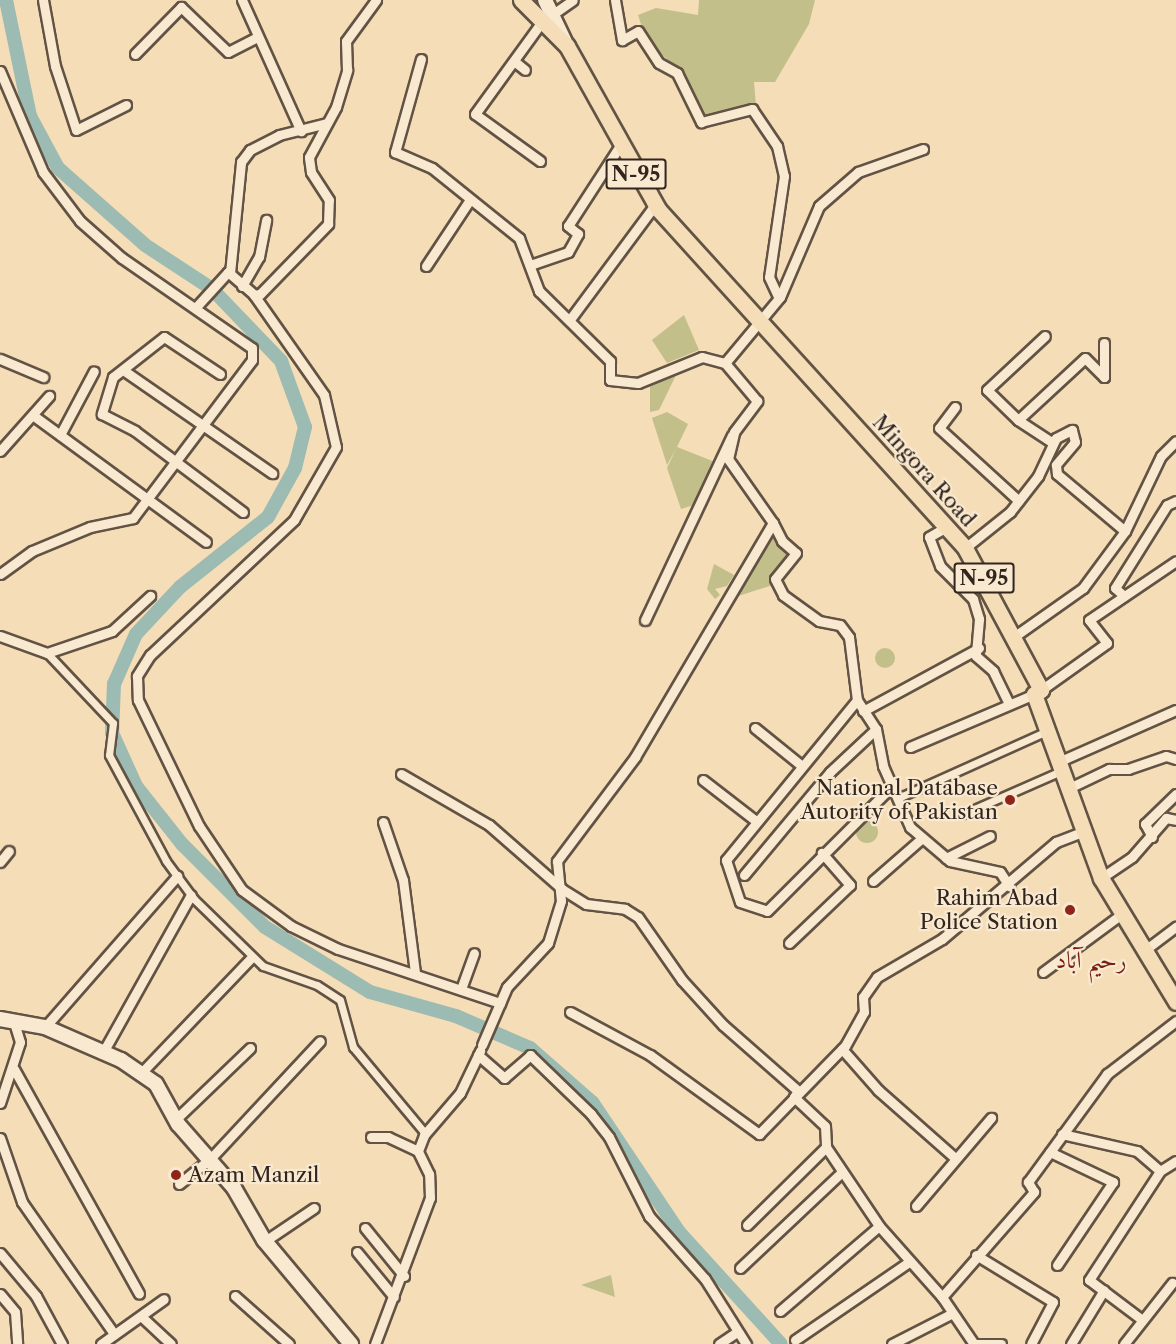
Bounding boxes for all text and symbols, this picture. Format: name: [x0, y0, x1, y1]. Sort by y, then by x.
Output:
road number: N-95: [604, 157, 668, 191]
street label: Mingora Road: [867, 410, 981, 532]
road number: N-95: [952, 561, 1016, 595]
place label: National Database Autority of Pakistan: [800, 775, 998, 825]
marker: National Database Autority of Pakistan: [1003, 793, 1017, 807]
place label: Rahim Abad Police Station: [920, 885, 1058, 935]
marker: Rahim Abad Police Station: [1063, 903, 1077, 917]
district label: رحیم آباد: [1055, 946, 1127, 974]
place label: Azam Manzil: [188, 1162, 319, 1188]
marker: Azam Manzil: [169, 1168, 183, 1182]

